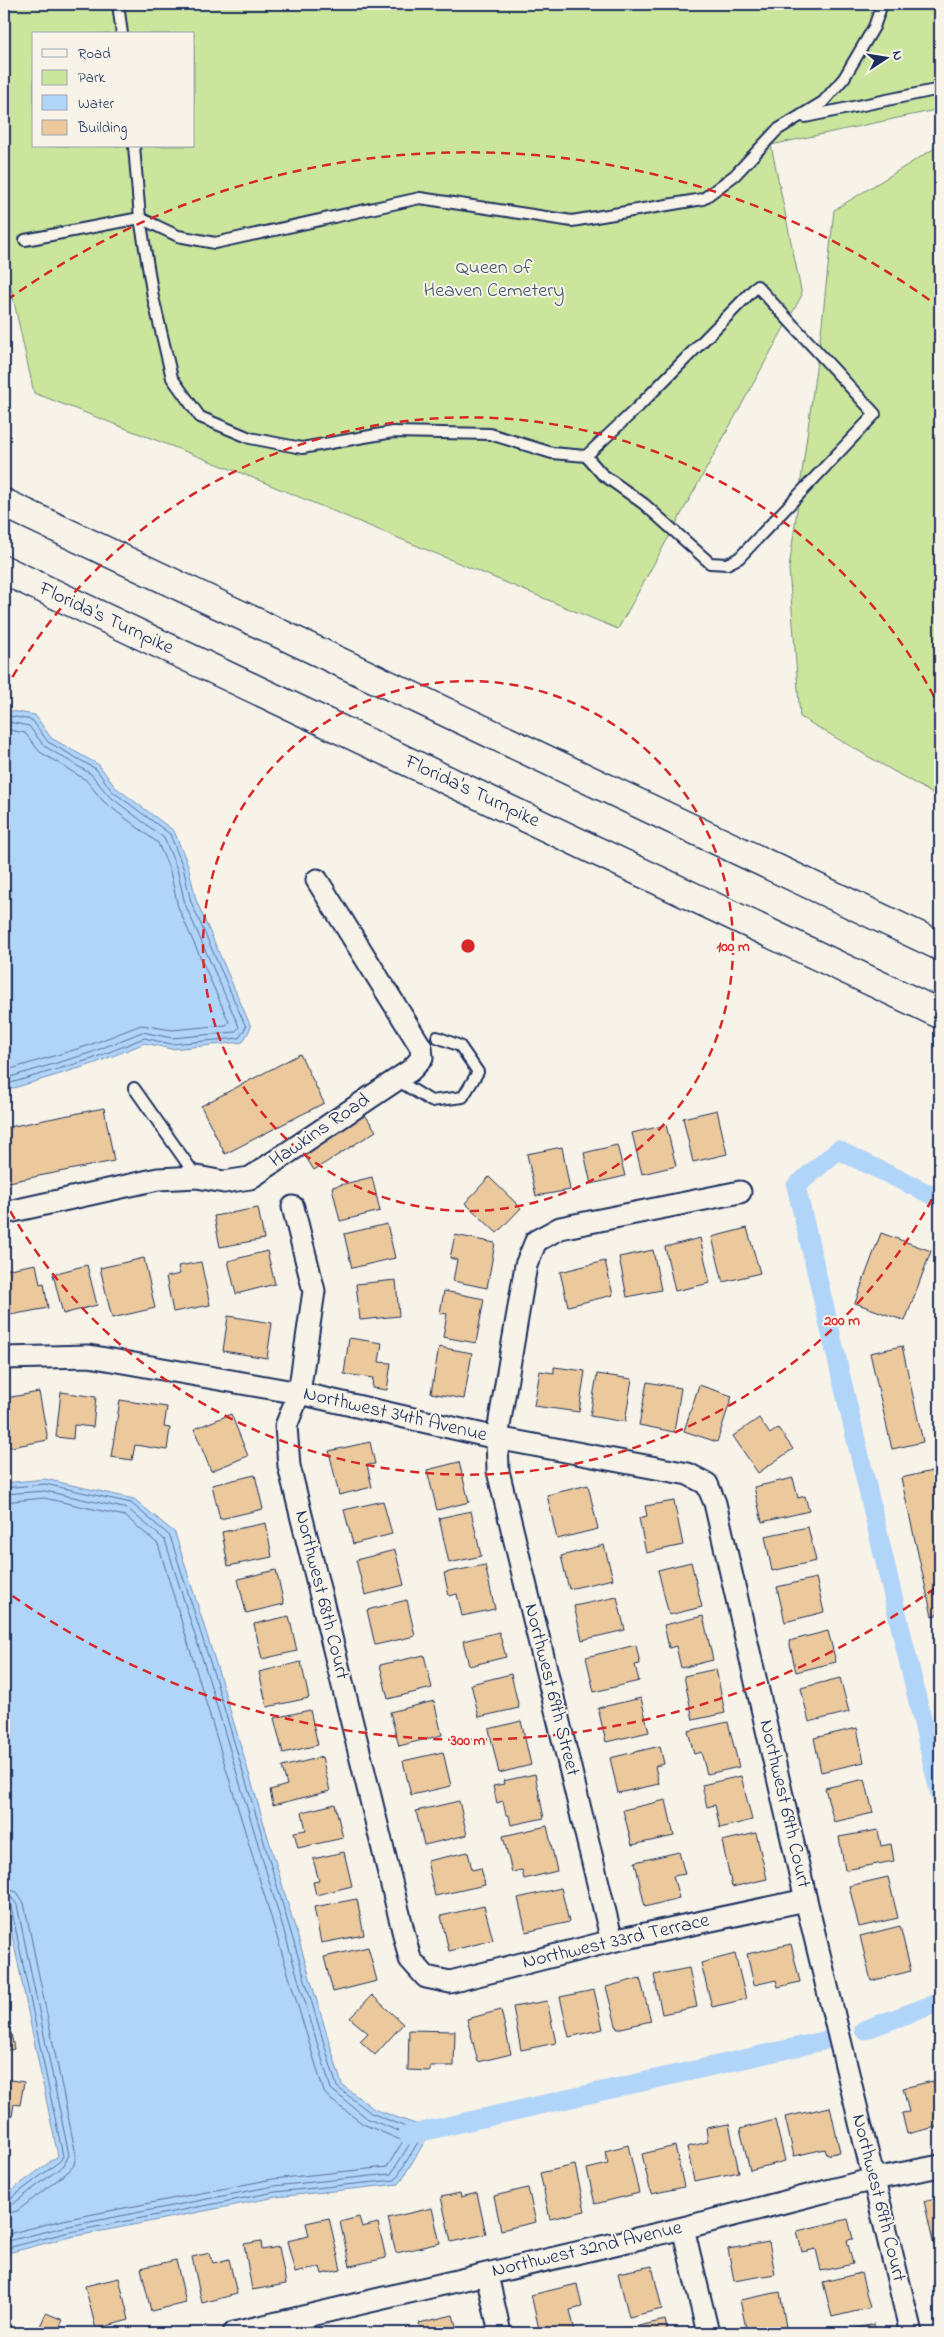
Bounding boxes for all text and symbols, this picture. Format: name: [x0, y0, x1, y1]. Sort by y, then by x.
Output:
legend: [32, 32, 195, 148]
north arrow: [862, 32, 912, 82]
text: Road: [78, 43, 111, 65]
text: N: [886, 49, 909, 62]
text: Park: [78, 67, 106, 89]
text: Water: [78, 93, 114, 115]
text: Building: [77, 117, 127, 140]
park label: Queen of Heaven Cemetery: [424, 254, 564, 306]
street label: Florida's Turnpike: [33, 575, 178, 663]
street label: Florida's Turnpike: [399, 748, 544, 836]
text: 100 m: [716, 936, 750, 958]
centre of rings: [459, 937, 477, 955]
street label: Hawkins Road: [264, 1087, 376, 1175]
text: 200 m: [823, 1310, 860, 1332]
street label: Northwest 34th Avenue: [300, 1380, 490, 1450]
street label: Northwest 68th Court: [286, 1507, 356, 1683]
street label: Northwest 69th Street: [516, 1601, 587, 1780]
street label: Northwest 69th Court: [751, 1717, 818, 1891]
text: 300 m: [450, 1730, 486, 1752]
street label: Northwest 33rd Terrace: [520, 1906, 712, 1978]
street label: Northwest 69th Court: [843, 2111, 913, 2285]
street label: Northwest 32nd Avenue: [489, 2214, 685, 2286]

